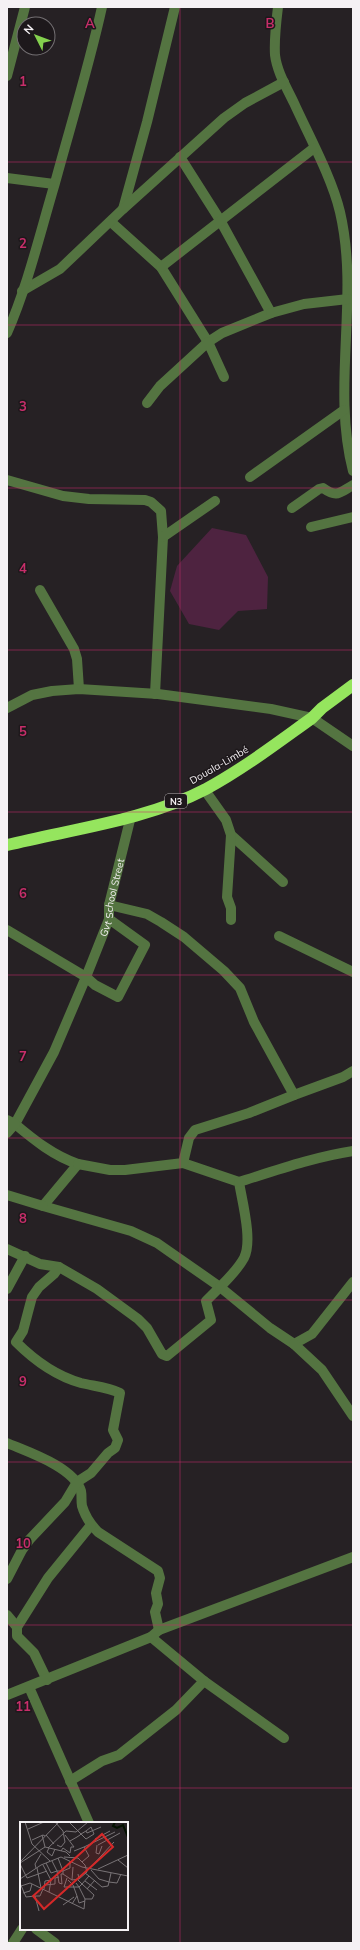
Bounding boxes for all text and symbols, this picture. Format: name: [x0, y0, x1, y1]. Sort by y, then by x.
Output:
text: A: [85, 15, 95, 31]
text: B: [266, 15, 275, 31]
north arrow: [16, 16, 56, 56]
text: N: [21, 22, 37, 37]
text: 1: [19, 73, 27, 89]
text: 2: [19, 235, 27, 251]
text: 3: [19, 398, 27, 414]
text: 4: [19, 560, 27, 576]
text: 5: [19, 723, 27, 739]
street label: Douala-Limbé: [187, 743, 251, 787]
road number: N3: [165, 794, 187, 808]
street label: Gvt School Street: [96, 857, 127, 939]
text: 6: [19, 885, 27, 901]
text: 7: [19, 1048, 27, 1064]
text: 8: [19, 1210, 27, 1226]
text: 9: [19, 1373, 27, 1389]
text: 10: [15, 1535, 31, 1551]
text: 11: [15, 1698, 31, 1714]
inset map: [20, 1822, 128, 1930]

